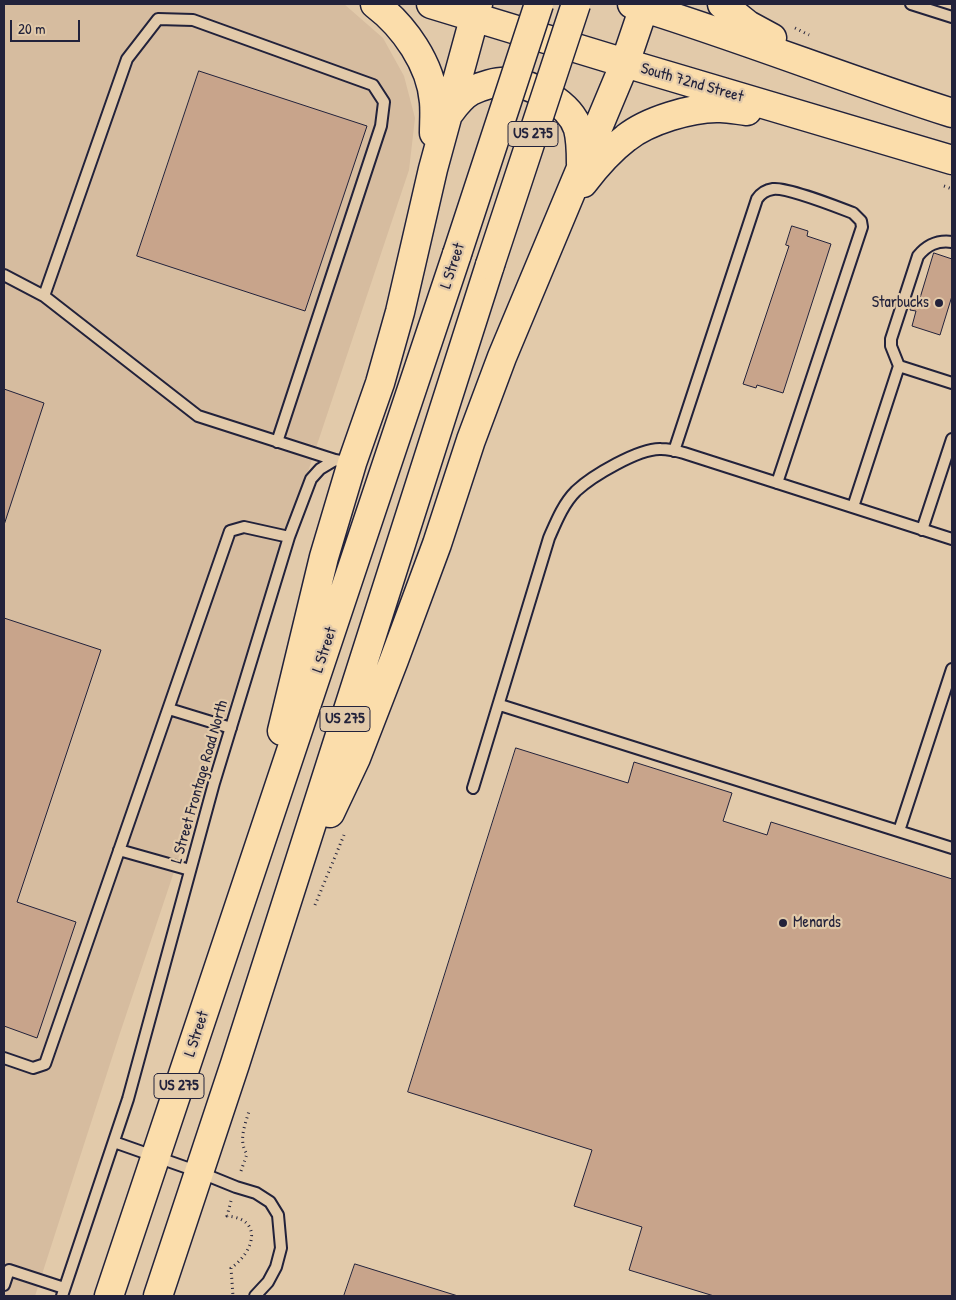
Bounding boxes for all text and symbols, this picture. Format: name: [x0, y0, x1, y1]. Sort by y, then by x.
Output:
scale bar: [12, 10, 82, 42]
text: 20 m: [18, 18, 45, 39]
street label: South 72nd Street: [638, 59, 746, 107]
road number: US 275: [508, 122, 558, 146]
street label: L Street: [437, 241, 469, 291]
place label: Starbucks: [872, 293, 929, 313]
marker: Starbucks: [933, 297, 945, 309]
street label: L Street: [309, 625, 341, 675]
street label: L Street Frontage Road North: [168, 698, 232, 866]
road number: US 275: [320, 706, 370, 732]
place label: Menards: [793, 913, 841, 933]
marker: Menards: [777, 917, 789, 929]
street label: L Street: [181, 1009, 213, 1059]
road number: US 275: [154, 1074, 204, 1098]

